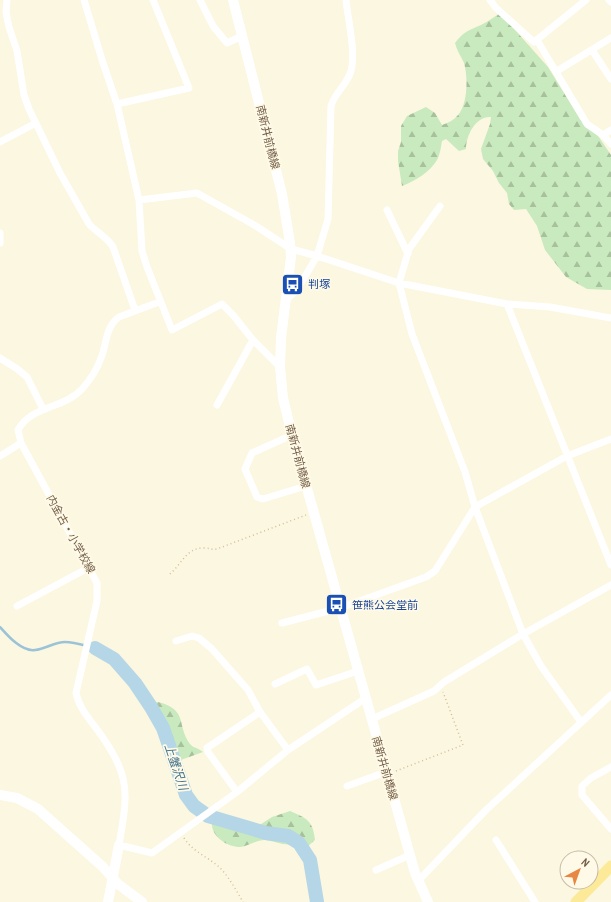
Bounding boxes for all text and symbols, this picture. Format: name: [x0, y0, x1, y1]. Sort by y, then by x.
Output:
street label: 南新井前橋線: [253, 103, 283, 171]
bus stop icon: 判塚: [280, 271, 306, 297]
place label: 判塚: [308, 277, 330, 291]
street label: 南新井前橋線: [283, 422, 313, 490]
street label: 内金古・小学校線: [44, 492, 98, 576]
bus stop icon: 笹熊公会堂前: [324, 592, 350, 618]
place label: 笹熊公会堂前: [352, 598, 418, 612]
street label: 南新井前橋線: [369, 734, 401, 802]
water label: 上蟹沢川: [161, 742, 192, 794]
north arrow: [559, 850, 599, 890]
text: N: [579, 855, 593, 870]

